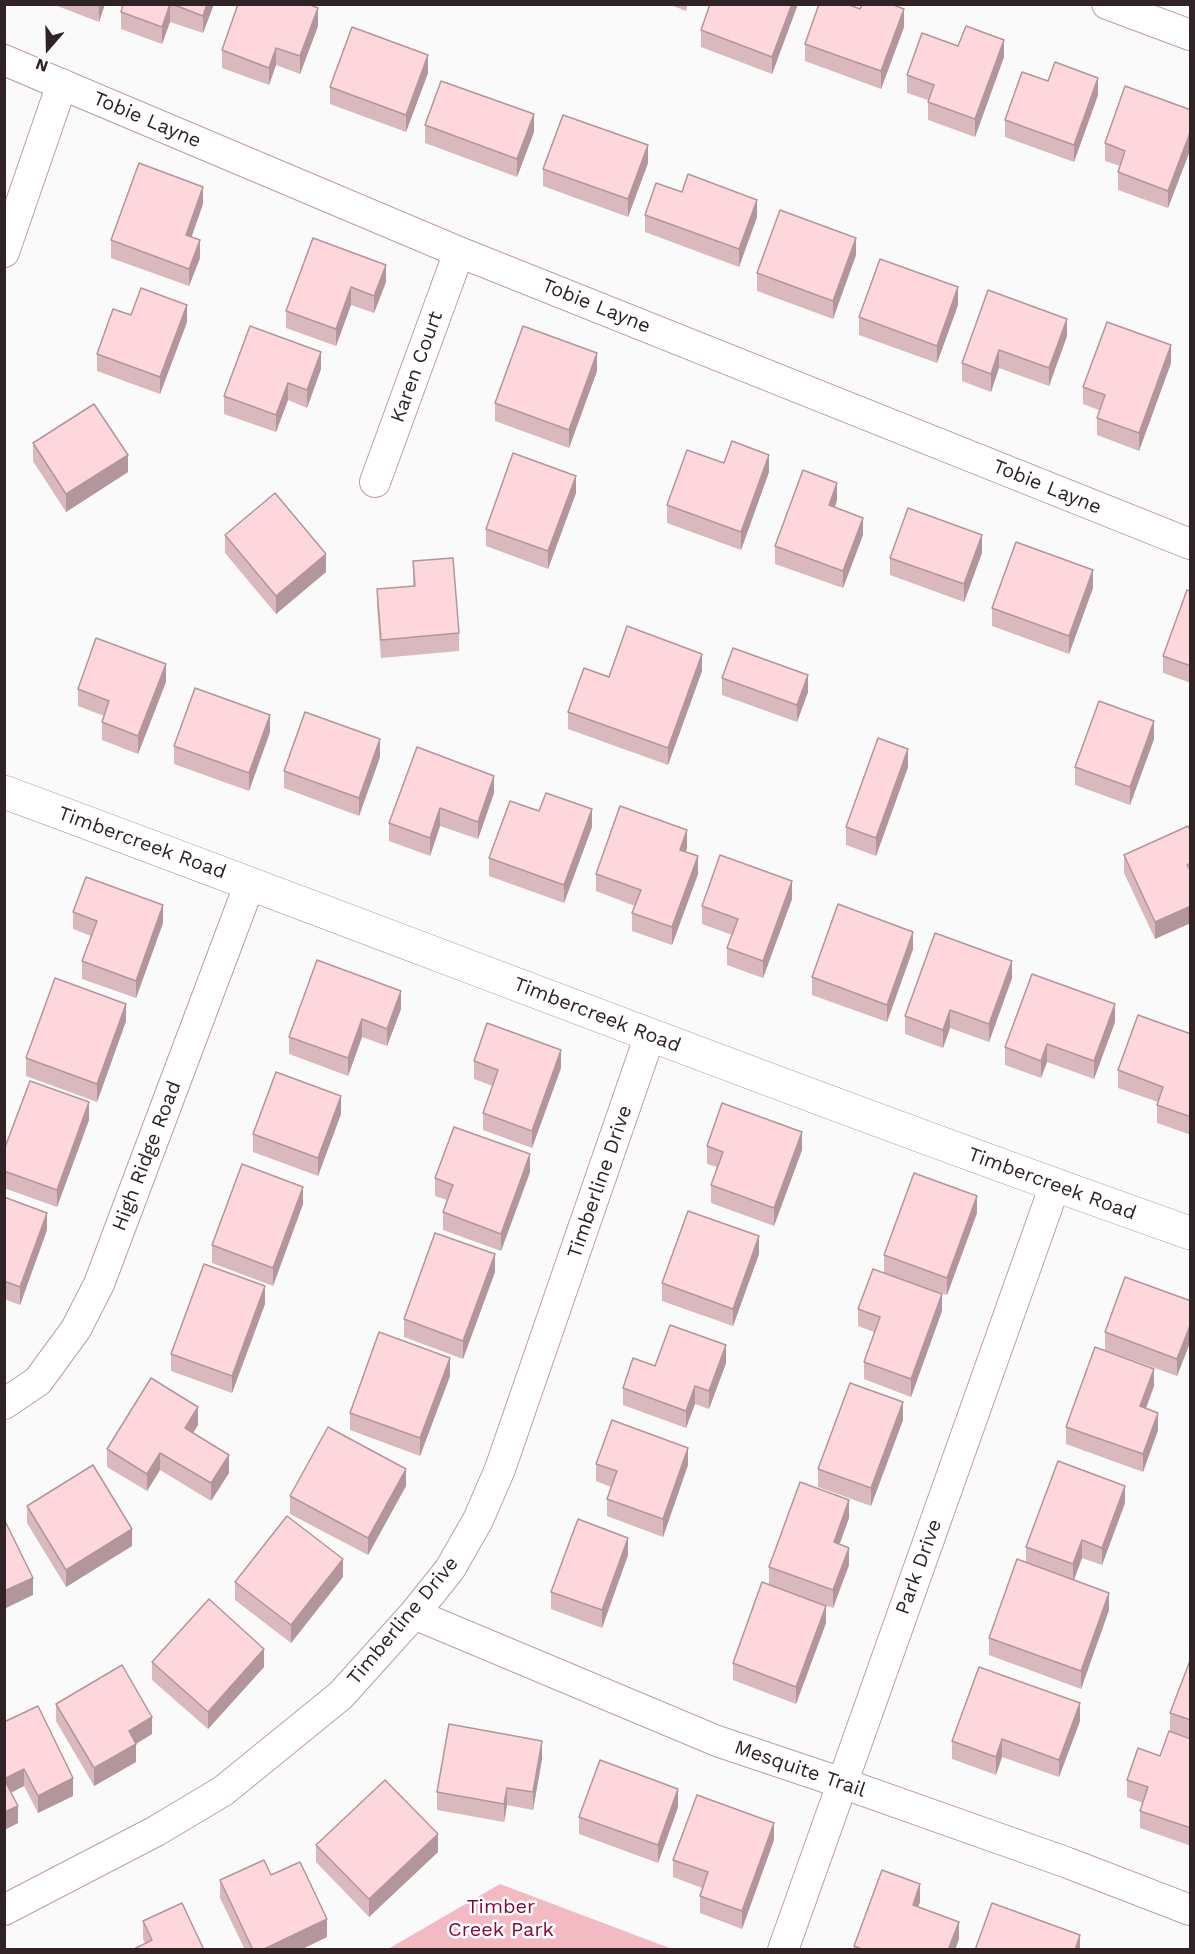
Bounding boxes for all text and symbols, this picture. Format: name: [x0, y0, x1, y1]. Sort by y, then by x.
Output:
north arrow: [18, 18, 78, 78]
text: N: [33, 54, 51, 76]
street label: Tobie Layne: [89, 86, 205, 154]
street label: Tobie Layne: [538, 273, 654, 339]
street label: Karen Court: [386, 308, 448, 426]
street label: Tobie Layne: [989, 454, 1105, 520]
street label: Timbercreek Road: [55, 801, 229, 885]
street label: Timbercreek Road: [510, 972, 684, 1058]
street label: High Ridge Road: [107, 1078, 187, 1234]
street label: Timberline Drive: [563, 1102, 637, 1262]
street label: Timbercreek Road: [965, 1142, 1139, 1226]
street label: Park Drive: [891, 1516, 947, 1618]
street label: Timberline Drive: [342, 1552, 464, 1690]
street label: Mesquite Trail: [731, 1735, 869, 1803]
park label: Timber Creek Park: [448, 1895, 554, 1942]

